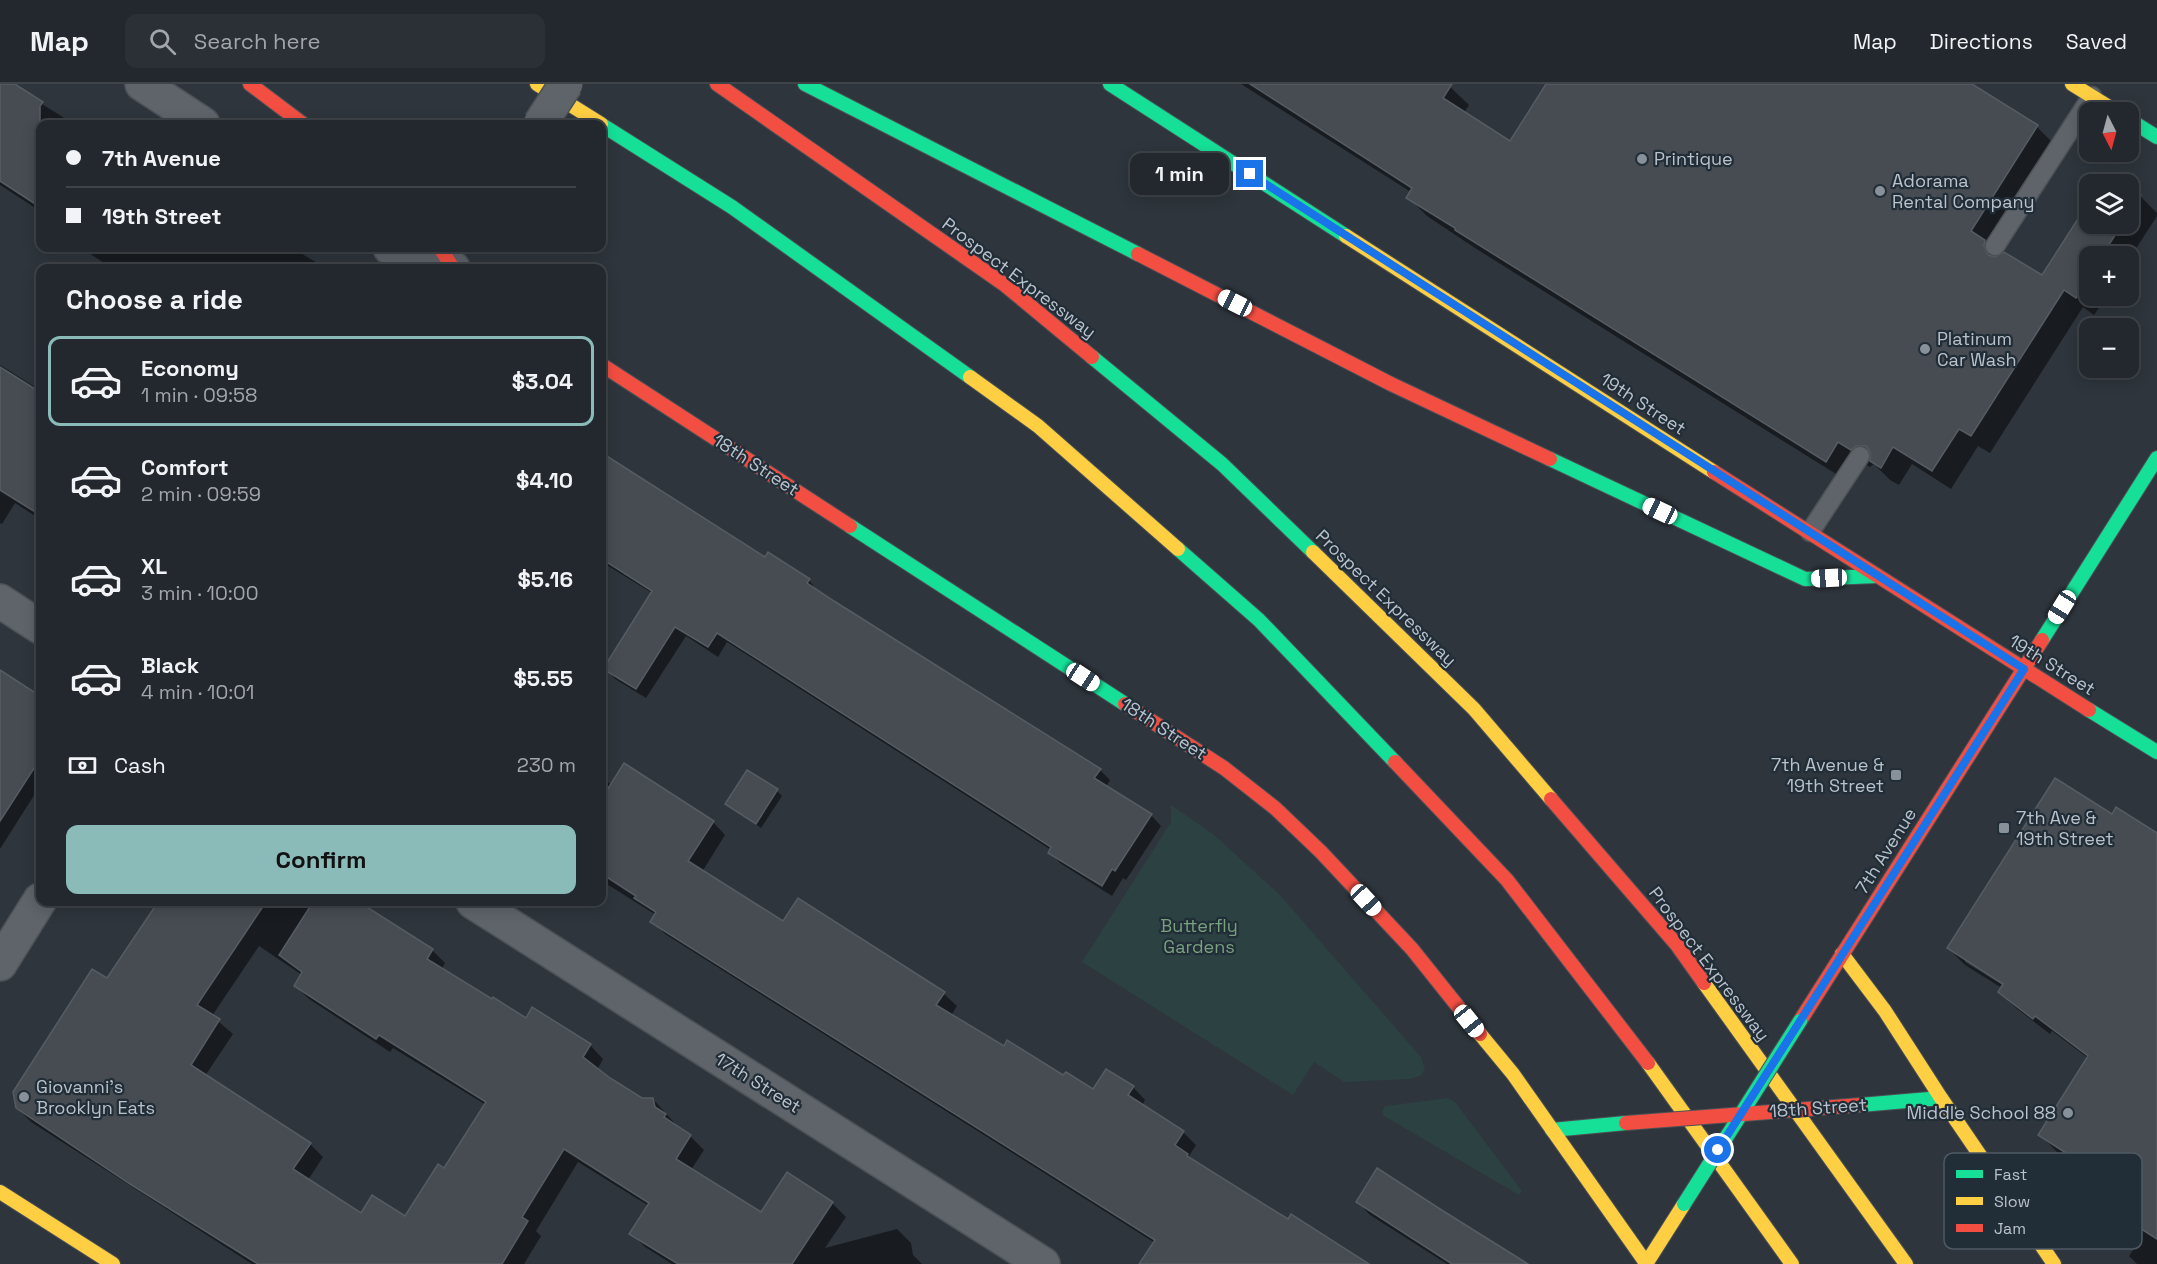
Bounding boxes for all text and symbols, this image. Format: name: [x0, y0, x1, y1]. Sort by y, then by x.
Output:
search box: [125, 14, 545, 68]
text: Map: [30, 23, 89, 59]
icon: search: [146, 25, 179, 58]
text: Search here: [194, 27, 321, 55]
text: Map: [1853, 28, 1897, 55]
text: Directions: [1930, 28, 2033, 55]
text: Saved: [2066, 28, 2127, 55]
north arrow: [2079, 102, 2139, 162]
map controls: [2079, 102, 2139, 378]
text: 7th Avenue: [102, 144, 221, 172]
place label: Printique: [1654, 147, 1733, 170]
marker: Printique: [1635, 152, 1649, 166]
callout: 1 min: [1130, 153, 1229, 195]
route end: [1236, 160, 1263, 187]
text: 1 min: [1155, 161, 1204, 187]
place label: Adorama Rental Company: [1892, 169, 2034, 213]
button: layers: [2079, 174, 2139, 234]
marker: Adorama Rental Company: [1873, 184, 1887, 198]
text: 19th Street: [102, 202, 221, 230]
street label: Prospect Expressway: [938, 212, 1101, 343]
button: +: [2079, 246, 2139, 306]
text: Choose a ride: [66, 282, 243, 317]
car: [1215, 287, 1255, 319]
button: −: [2079, 318, 2139, 378]
place label: Platinum Car Wash: [1937, 327, 2017, 371]
marker: Platinum Car Wash: [1918, 342, 1932, 356]
icon: car: [69, 354, 123, 408]
text: Economy: [141, 354, 239, 382]
text: $3.04: [512, 367, 573, 395]
street label: 19th Street: [1596, 367, 1690, 440]
text: 1 min · 09:58: [141, 382, 257, 408]
street label: 18th Street: [709, 428, 803, 501]
icon: car: [69, 453, 123, 507]
text: Comfort: [141, 453, 229, 481]
text: $4.10: [516, 466, 573, 494]
text: 2 min · 09:59: [141, 481, 261, 507]
car: [1640, 495, 1680, 527]
street label: Prospect Expressway: [1311, 524, 1462, 671]
icon: car: [69, 552, 123, 606]
text: XL: [141, 552, 167, 580]
text: $5.16: [518, 565, 573, 593]
car: [1811, 568, 1847, 588]
text: 3 min · 10:00: [141, 580, 258, 606]
car: [2045, 587, 2079, 627]
street label: 19th Street: [2005, 629, 2100, 700]
icon: car: [69, 651, 123, 705]
text: Black: [141, 651, 199, 679]
car: [1063, 660, 1103, 694]
text: $5.55: [514, 664, 573, 692]
text: 4 min · 10:01: [141, 679, 254, 705]
street label: 18th Street: [1117, 692, 1211, 765]
icon: cash: [66, 749, 99, 782]
text: Cash: [114, 751, 166, 779]
text: 230 m: [517, 752, 576, 778]
place label: 7th Avenue & 19th Street: [1771, 753, 1884, 797]
marker: 7th Avenue & 19th Street: [1889, 768, 1903, 782]
street label: 7th Avenue: [1850, 803, 1921, 898]
place label: 7th Ave & 19th Street: [2016, 806, 2113, 850]
marker: 7th Ave & 19th Street: [1997, 821, 2011, 835]
button: Confirm: [66, 825, 576, 894]
car: [1347, 881, 1385, 919]
street label: Prospect Expressway: [1644, 882, 1775, 1045]
park label: Butterfly Gardens: [1160, 914, 1238, 958]
car: [1451, 1001, 1487, 1041]
street label: 17th Street: [711, 1047, 805, 1118]
place label: Giovanni’s Brooklyn Eats: [36, 1075, 155, 1119]
marker: Giovanni’s Brooklyn Eats: [17, 1090, 31, 1104]
street label: 18th Street: [1768, 1093, 1867, 1122]
place label: Middle School 88: [1907, 1101, 2056, 1124]
marker: Middle School 88: [2061, 1106, 2075, 1120]
route start: [1704, 1136, 1731, 1163]
legend: [1944, 1153, 2142, 1249]
text: Fast: [1994, 1164, 2027, 1185]
text: Slow: [1994, 1191, 2030, 1212]
text: Jam: [1994, 1218, 2026, 1239]

